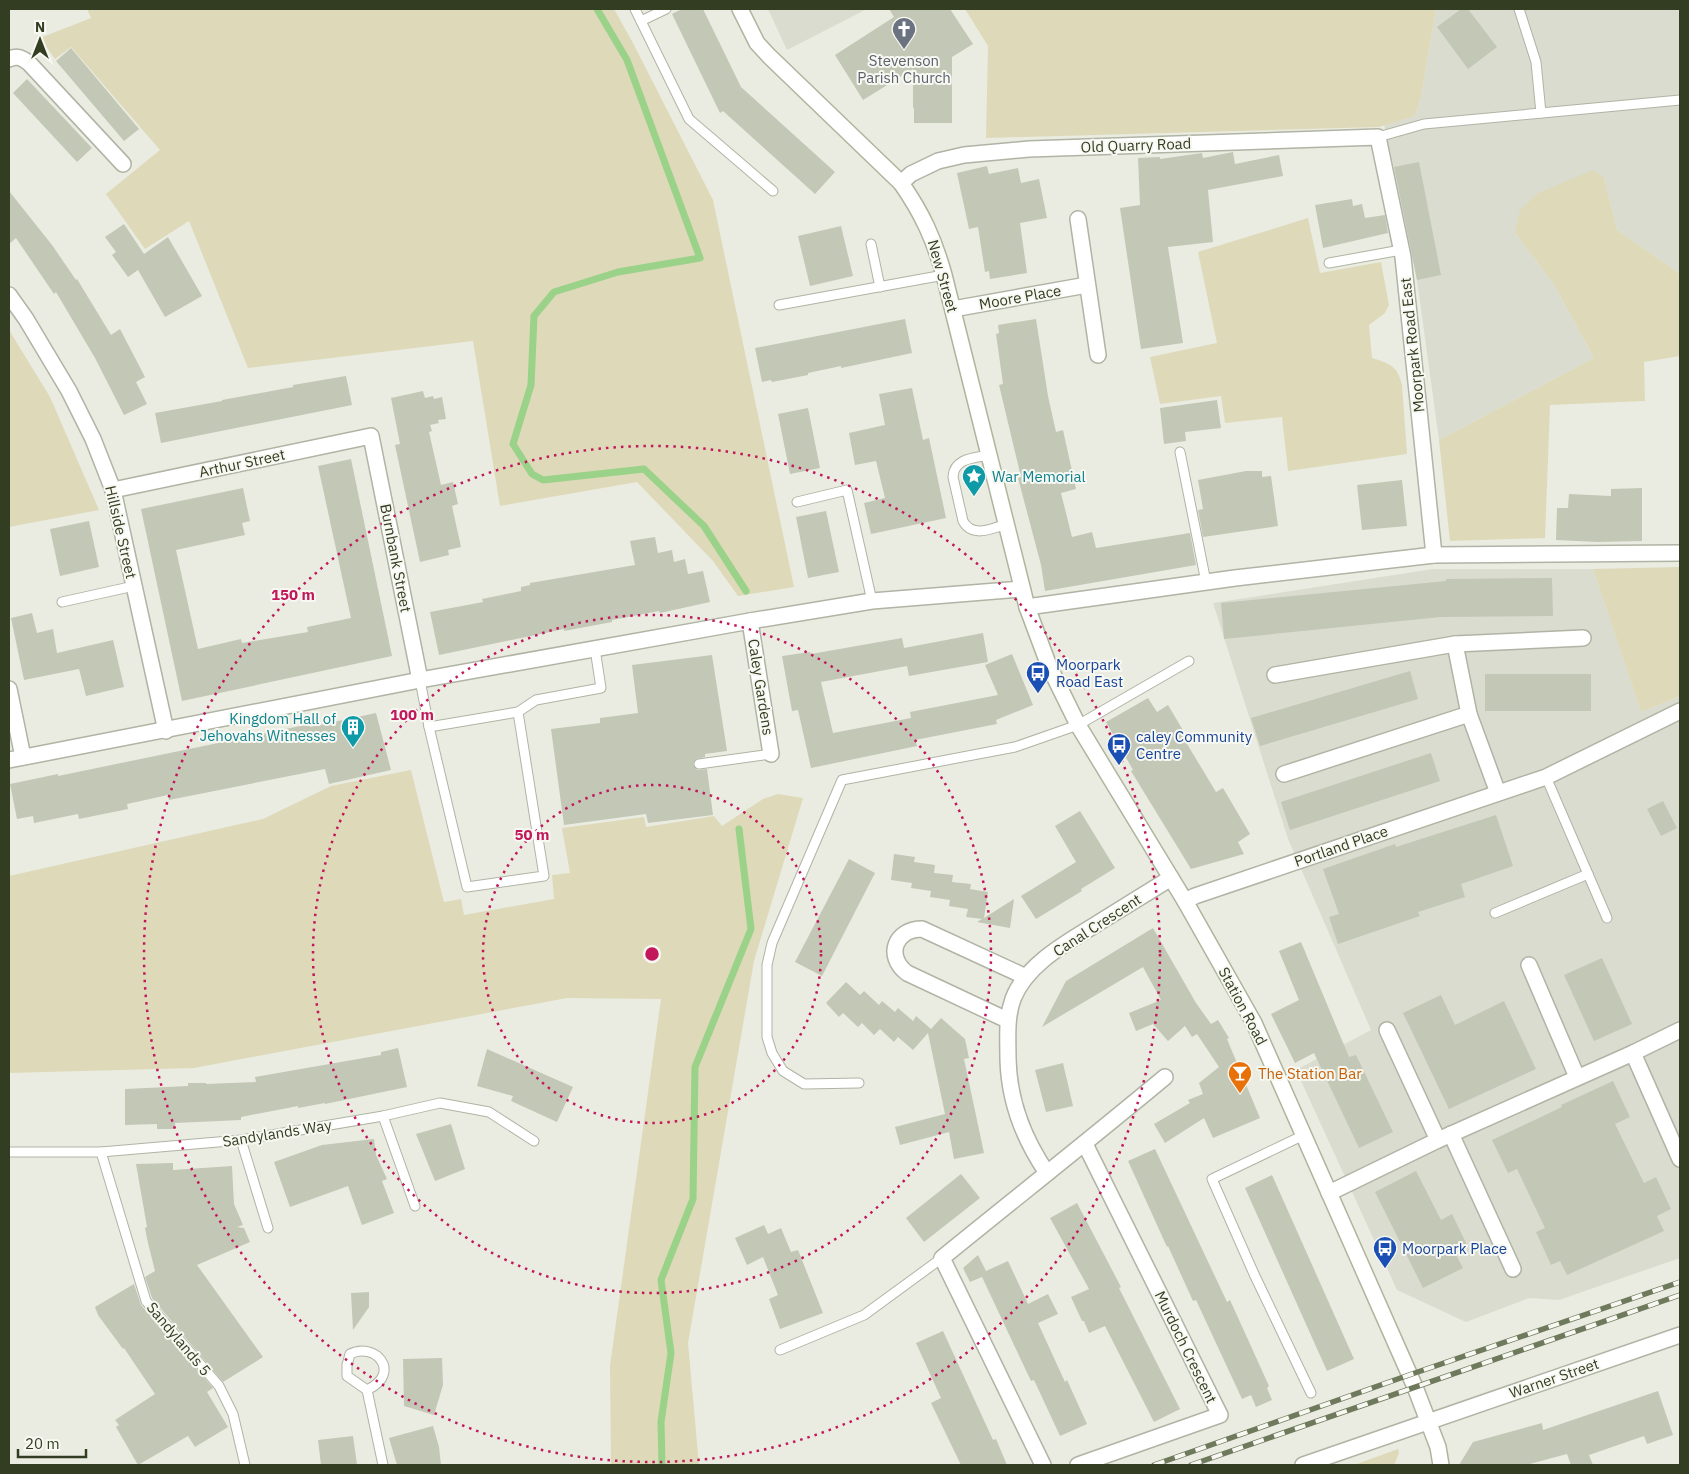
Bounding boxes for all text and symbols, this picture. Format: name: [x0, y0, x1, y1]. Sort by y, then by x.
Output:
north arrow: [15, 15, 65, 65]
church icon: Stevenson Parish Church: [891, 16, 917, 50]
text: N: [35, 18, 45, 36]
place label: Stevenson Parish Church: [857, 51, 951, 87]
street label: Old Quarry Road: [1080, 134, 1192, 156]
street label: New Street: [924, 237, 962, 315]
street label: Moorpark Road East: [1395, 277, 1429, 413]
street label: Moore Place: [977, 280, 1063, 314]
street label: Arthur Street: [197, 445, 287, 481]
place icon: War Memorial: [961, 463, 987, 497]
place label: War Memorial: [992, 467, 1086, 486]
street label: Hillside Street: [101, 484, 141, 580]
street label: Burnbank Street: [376, 502, 416, 614]
text: 150 m: [271, 585, 315, 604]
street label: Caley Gardens: [744, 638, 778, 736]
place label: Moorpark Road East: [1056, 655, 1123, 691]
bus stop icon: Moorpark Road East: [1025, 660, 1051, 694]
text: 100 m: [390, 705, 434, 724]
place label: Kingdom Hall of Jehovahs Witnesses: [199, 709, 336, 745]
building icon: Kingdom Hall of Jehovahs Witnesses: [340, 714, 366, 748]
place label: caley Community Centre: [1136, 727, 1253, 763]
bus stop icon: caley Community Centre: [1106, 732, 1132, 766]
street label: Portland Place: [1292, 821, 1390, 871]
text: 50 m: [515, 825, 549, 844]
street label: Canal Crescent: [1049, 889, 1145, 961]
centre of rings: [643, 945, 661, 963]
street label: Station Road: [1214, 964, 1272, 1048]
bar icon: The Station Bar: [1227, 1060, 1253, 1094]
place label: The Station Bar: [1258, 1064, 1362, 1083]
street label: Sandylands Way: [221, 1115, 333, 1151]
bus stop icon: Moorpark Place: [1372, 1235, 1398, 1269]
place label: Moorpark Place: [1402, 1239, 1507, 1258]
street label: Murdoch Crescent: [1151, 1288, 1221, 1406]
street label: Sandylands 5: [143, 1298, 215, 1380]
street label: Warner Street: [1507, 1354, 1601, 1402]
scale bar: [18, 1426, 85, 1458]
text: 20 m: [25, 1434, 60, 1453]

